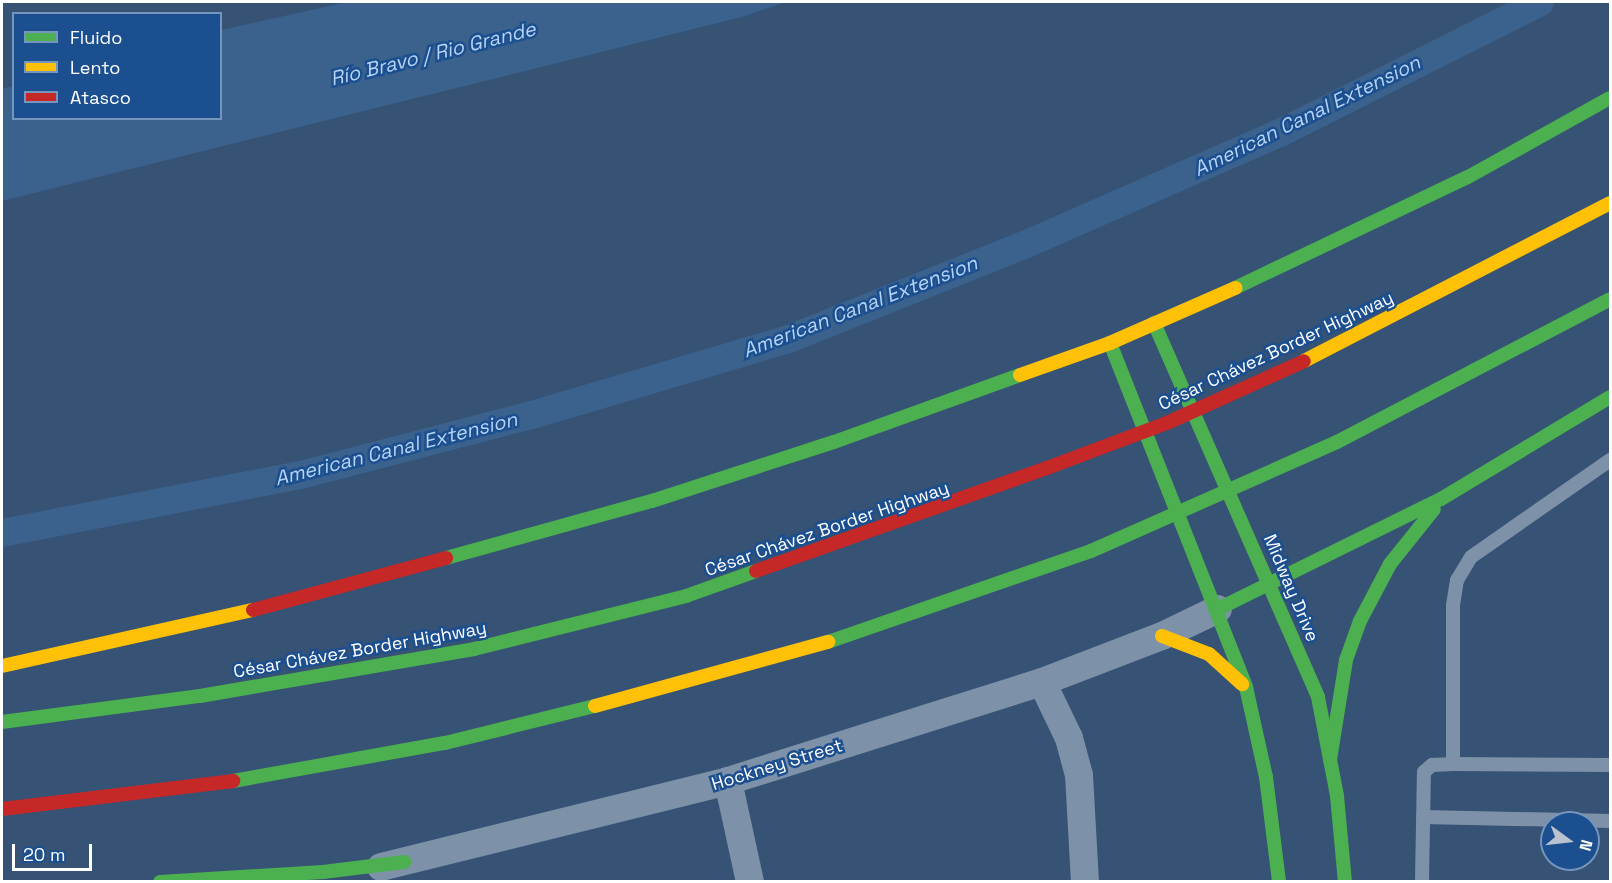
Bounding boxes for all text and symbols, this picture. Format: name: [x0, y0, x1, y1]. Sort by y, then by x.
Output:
legend: [12, 12, 222, 120]
water label: Río Bravo / Rio Grande: [328, 17, 538, 91]
text: Fluido: [70, 26, 122, 49]
water label: American Canal Extension: [1190, 51, 1424, 181]
text: Lento: [70, 56, 120, 79]
text: Atasco: [70, 86, 131, 109]
water label: American Canal Extension: [739, 251, 981, 363]
street label: César Chávez Border Highway: [1155, 287, 1397, 415]
water label: American Canal Extension: [272, 407, 520, 491]
street label: César Chávez Border Highway: [702, 477, 952, 581]
street label: Midway Drive: [1259, 531, 1323, 645]
street label: César Chávez Border Highway: [232, 617, 488, 683]
street label: Hockney Street: [709, 735, 845, 795]
north arrow: [1540, 811, 1600, 871]
scale bar: [15, 832, 94, 870]
text: N: [1574, 837, 1597, 853]
text: 20 m: [23, 843, 66, 866]

